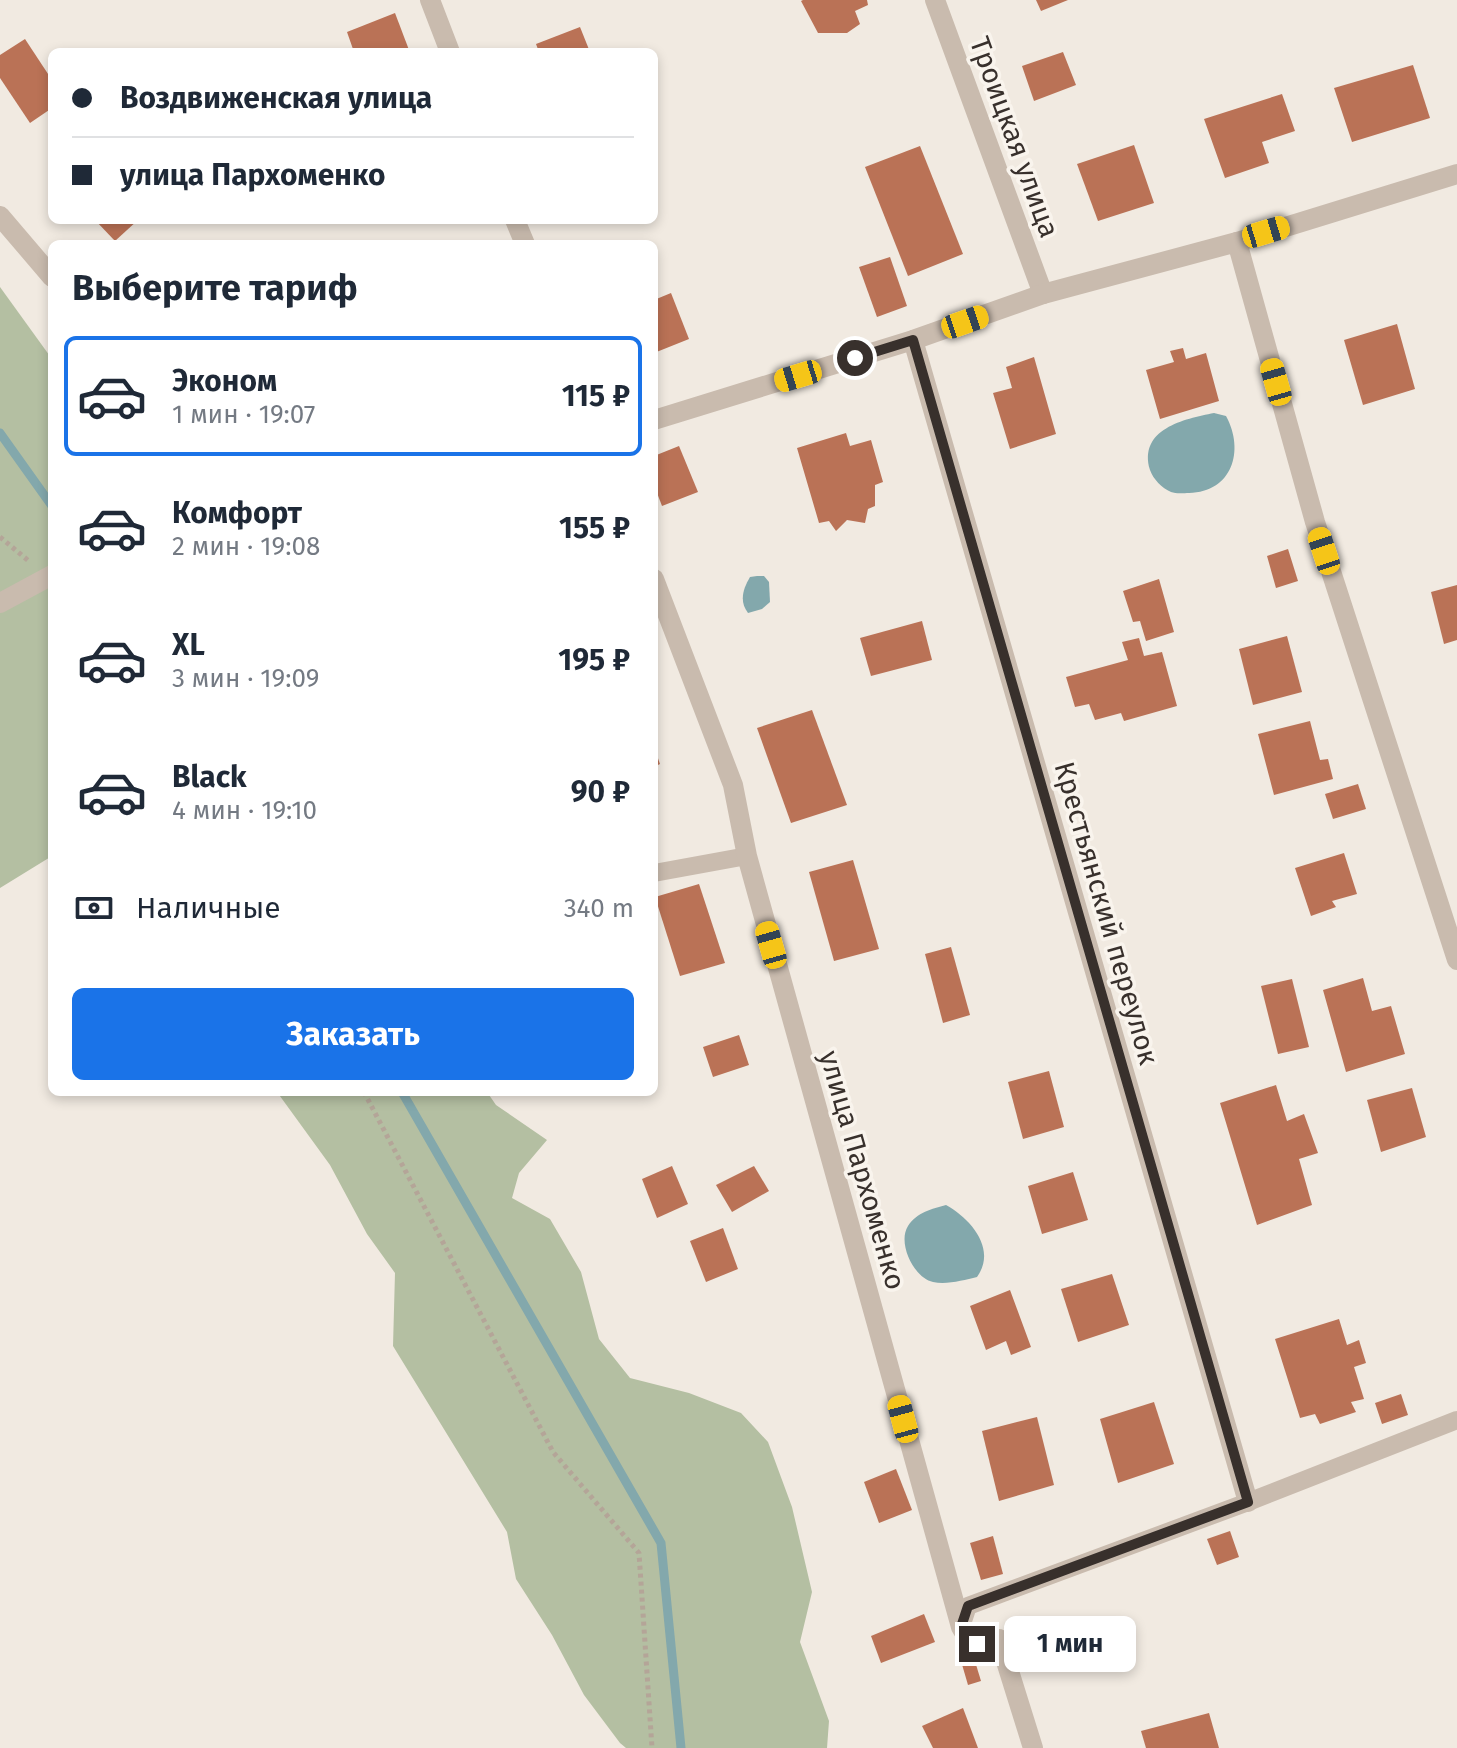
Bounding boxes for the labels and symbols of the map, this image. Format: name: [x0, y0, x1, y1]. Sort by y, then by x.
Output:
street label: Троицкая улица: [963, 32, 1066, 242]
car: [1240, 214, 1292, 250]
car: [938, 303, 992, 341]
route start: [837, 340, 873, 376]
car: [1258, 356, 1294, 408]
car: [772, 358, 824, 394]
car: [1305, 524, 1343, 578]
street label: Крестьянский переулок: [1047, 758, 1166, 1069]
car: [753, 919, 789, 971]
street label: улица Пархоменко: [813, 1047, 912, 1293]
car: [885, 1393, 921, 1445]
callout: 1 мин: [1005, 1616, 1137, 1672]
route end: [959, 1626, 995, 1662]

